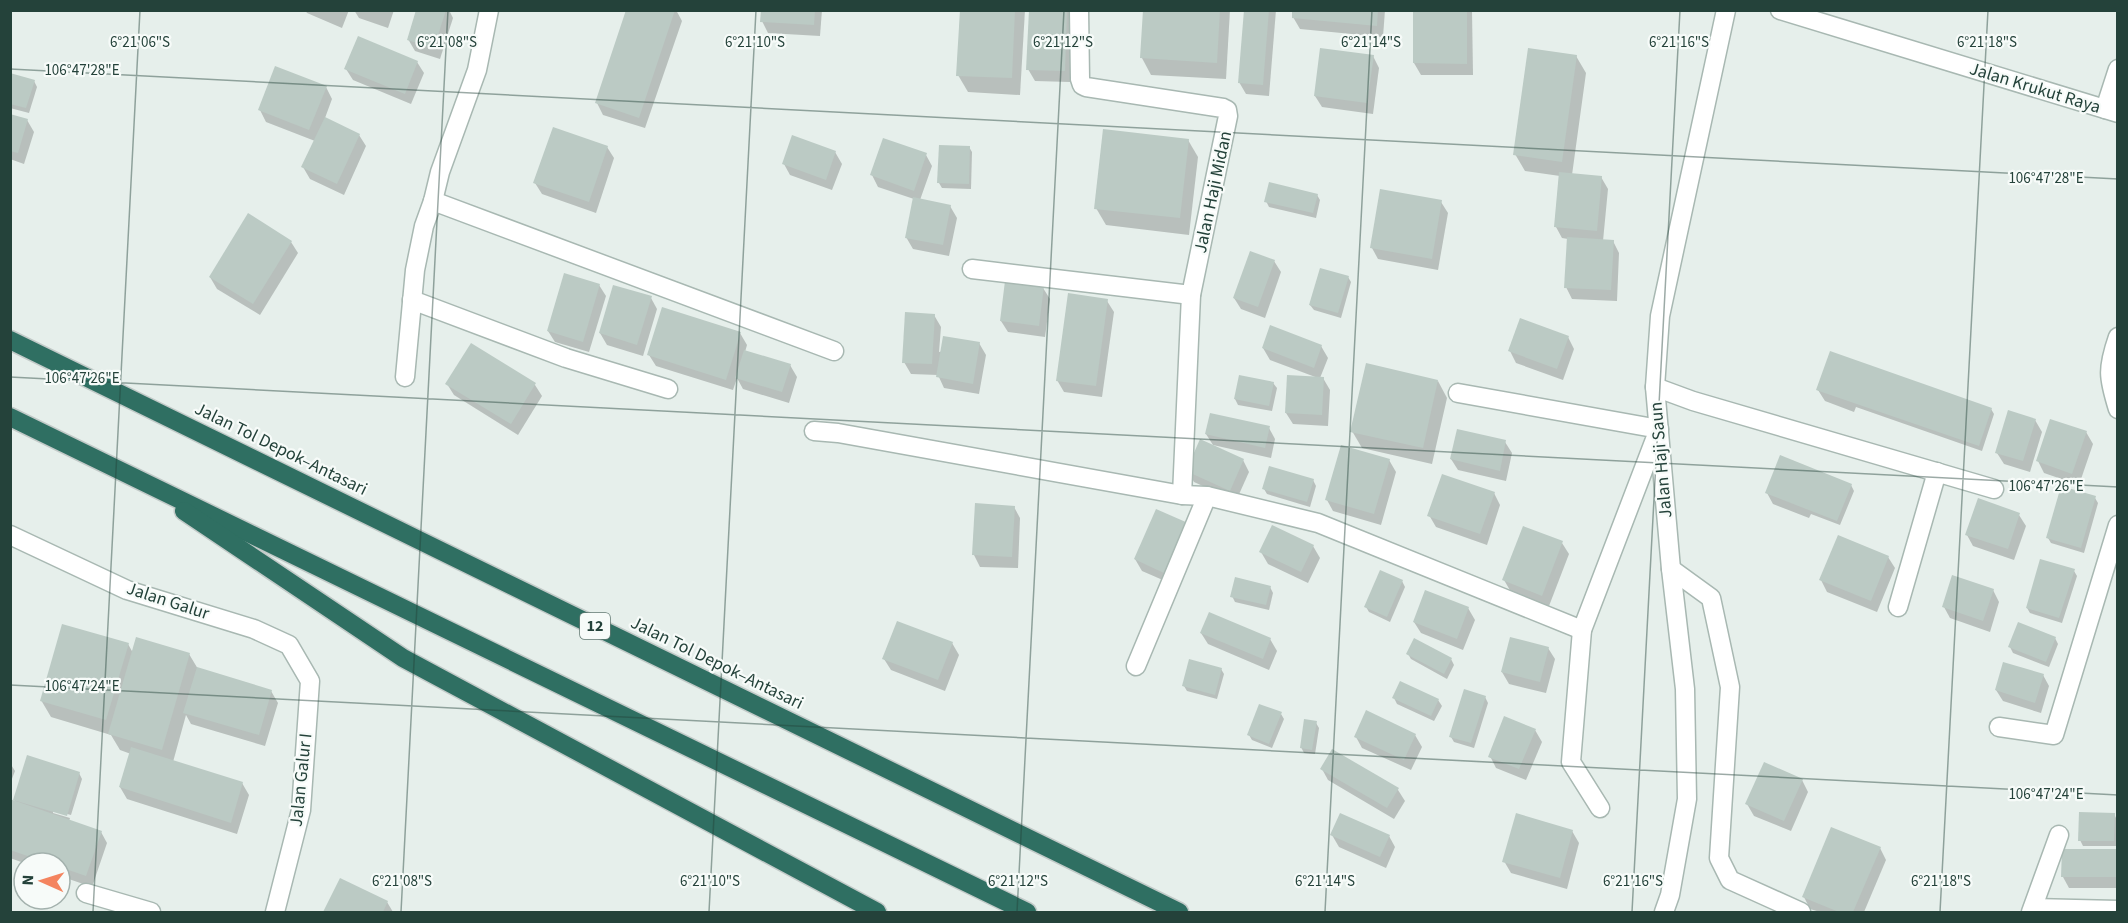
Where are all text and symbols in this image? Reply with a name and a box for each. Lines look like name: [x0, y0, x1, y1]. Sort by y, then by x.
text: 6°21'06"S: [110, 32, 170, 53]
text: 6°21'08"S: [417, 32, 477, 53]
text: 6°21'10"S: [725, 32, 785, 53]
text: 6°21'12"S: [1033, 32, 1093, 53]
text: 6°21'14"S: [1341, 32, 1401, 53]
text: 6°21'16"S: [1649, 32, 1709, 53]
text: 6°21'18"S: [1957, 32, 2017, 53]
street label: Jalan Krukut Raya: [1966, 56, 2104, 120]
text: 106°47'28"E: [44, 60, 120, 81]
street label: Jalan Haji Midan: [1188, 129, 1238, 255]
text: 106°47'28"E: [2008, 168, 2084, 189]
text: 106°47'26"E: [44, 368, 120, 389]
street label: Jalan Tol Depok–Antasari: [190, 396, 372, 502]
street label: Jalan Haji Saun: [1643, 401, 1679, 519]
text: 106°47'26"E: [2008, 476, 2084, 497]
street label: Jalan Galur: [123, 576, 213, 626]
street label: Jalan Tol Depok–Antasari: [626, 610, 808, 716]
road number: 12: [580, 613, 610, 639]
text: 106°47'24"E: [44, 676, 120, 697]
street label: Jalan Galur I: [284, 732, 318, 828]
text: 106°47'24"E: [2008, 784, 2084, 805]
north arrow: [12, 851, 72, 911]
text: 6°21'08"S: [372, 871, 432, 892]
text: 6°21'10"S: [680, 871, 740, 892]
text: 6°21'12"S: [988, 871, 1048, 892]
text: 6°21'14"S: [1295, 871, 1355, 892]
text: 6°21'16"S: [1603, 871, 1663, 892]
text: 6°21'18"S: [1911, 871, 1971, 892]
text: N: [17, 874, 39, 886]

